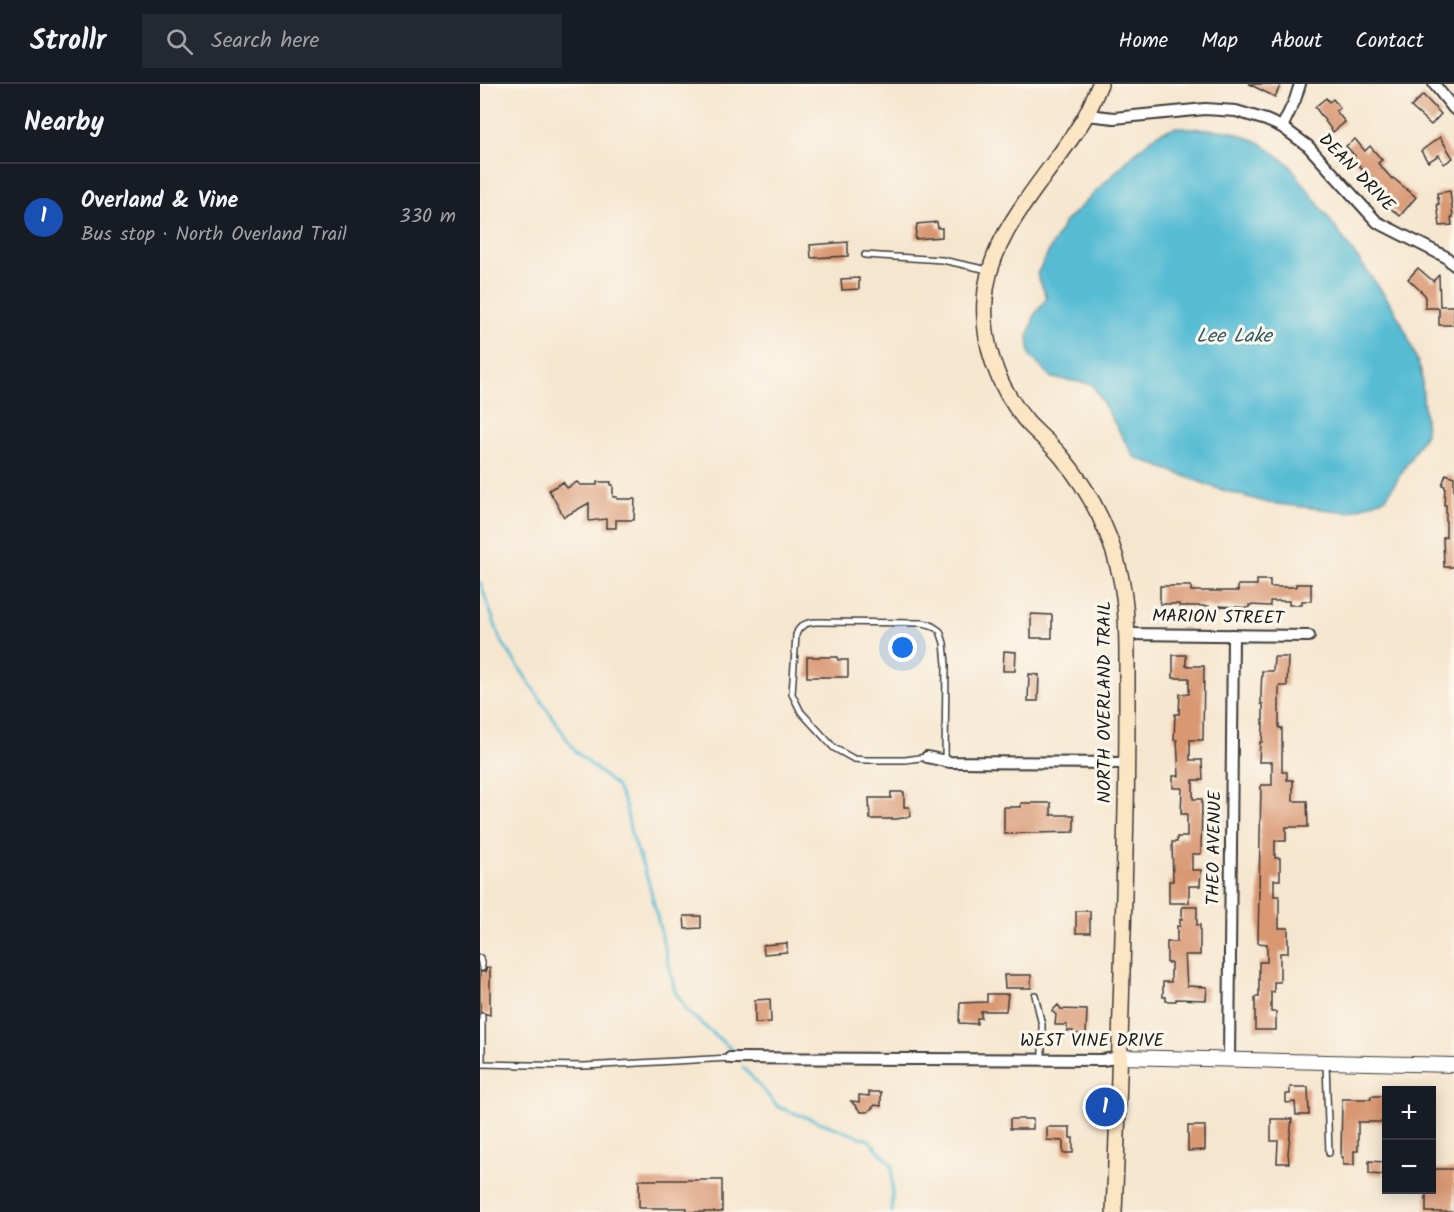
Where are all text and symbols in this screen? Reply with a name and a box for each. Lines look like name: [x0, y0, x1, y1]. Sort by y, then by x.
search box: [142, 14, 562, 68]
text: Strollr: [30, 19, 106, 64]
text: Search here: [211, 24, 320, 59]
icon: search: [163, 25, 196, 58]
text: Home: [1119, 25, 1168, 58]
text: Map: [1201, 25, 1238, 58]
text: About: [1271, 25, 1322, 58]
text: Contact: [1355, 25, 1424, 58]
text: Nearby: [24, 102, 104, 144]
street label: DEAN DRIVE: [1311, 127, 1402, 219]
text: Overland & Vine: [81, 184, 238, 219]
text: 1: [40, 201, 47, 233]
text: 330 m: [399, 201, 456, 233]
text: Bus stop · North Overland Trail: [81, 219, 347, 251]
water label: Lee Lake: [1196, 321, 1274, 353]
street label: NORTH OVERLAND TRAIL: [1091, 601, 1120, 803]
street label: MARION STREET: [1152, 602, 1286, 634]
your location: [888, 633, 917, 662]
street label: THEO AVENUE: [1199, 790, 1231, 906]
street label: WEST VINE DRIVE: [1020, 1027, 1164, 1056]
pin: 1: [1086, 1084, 1124, 1130]
map controls: [1382, 1086, 1436, 1194]
button: +: [1382, 1086, 1436, 1140]
button: −: [1382, 1140, 1436, 1194]

